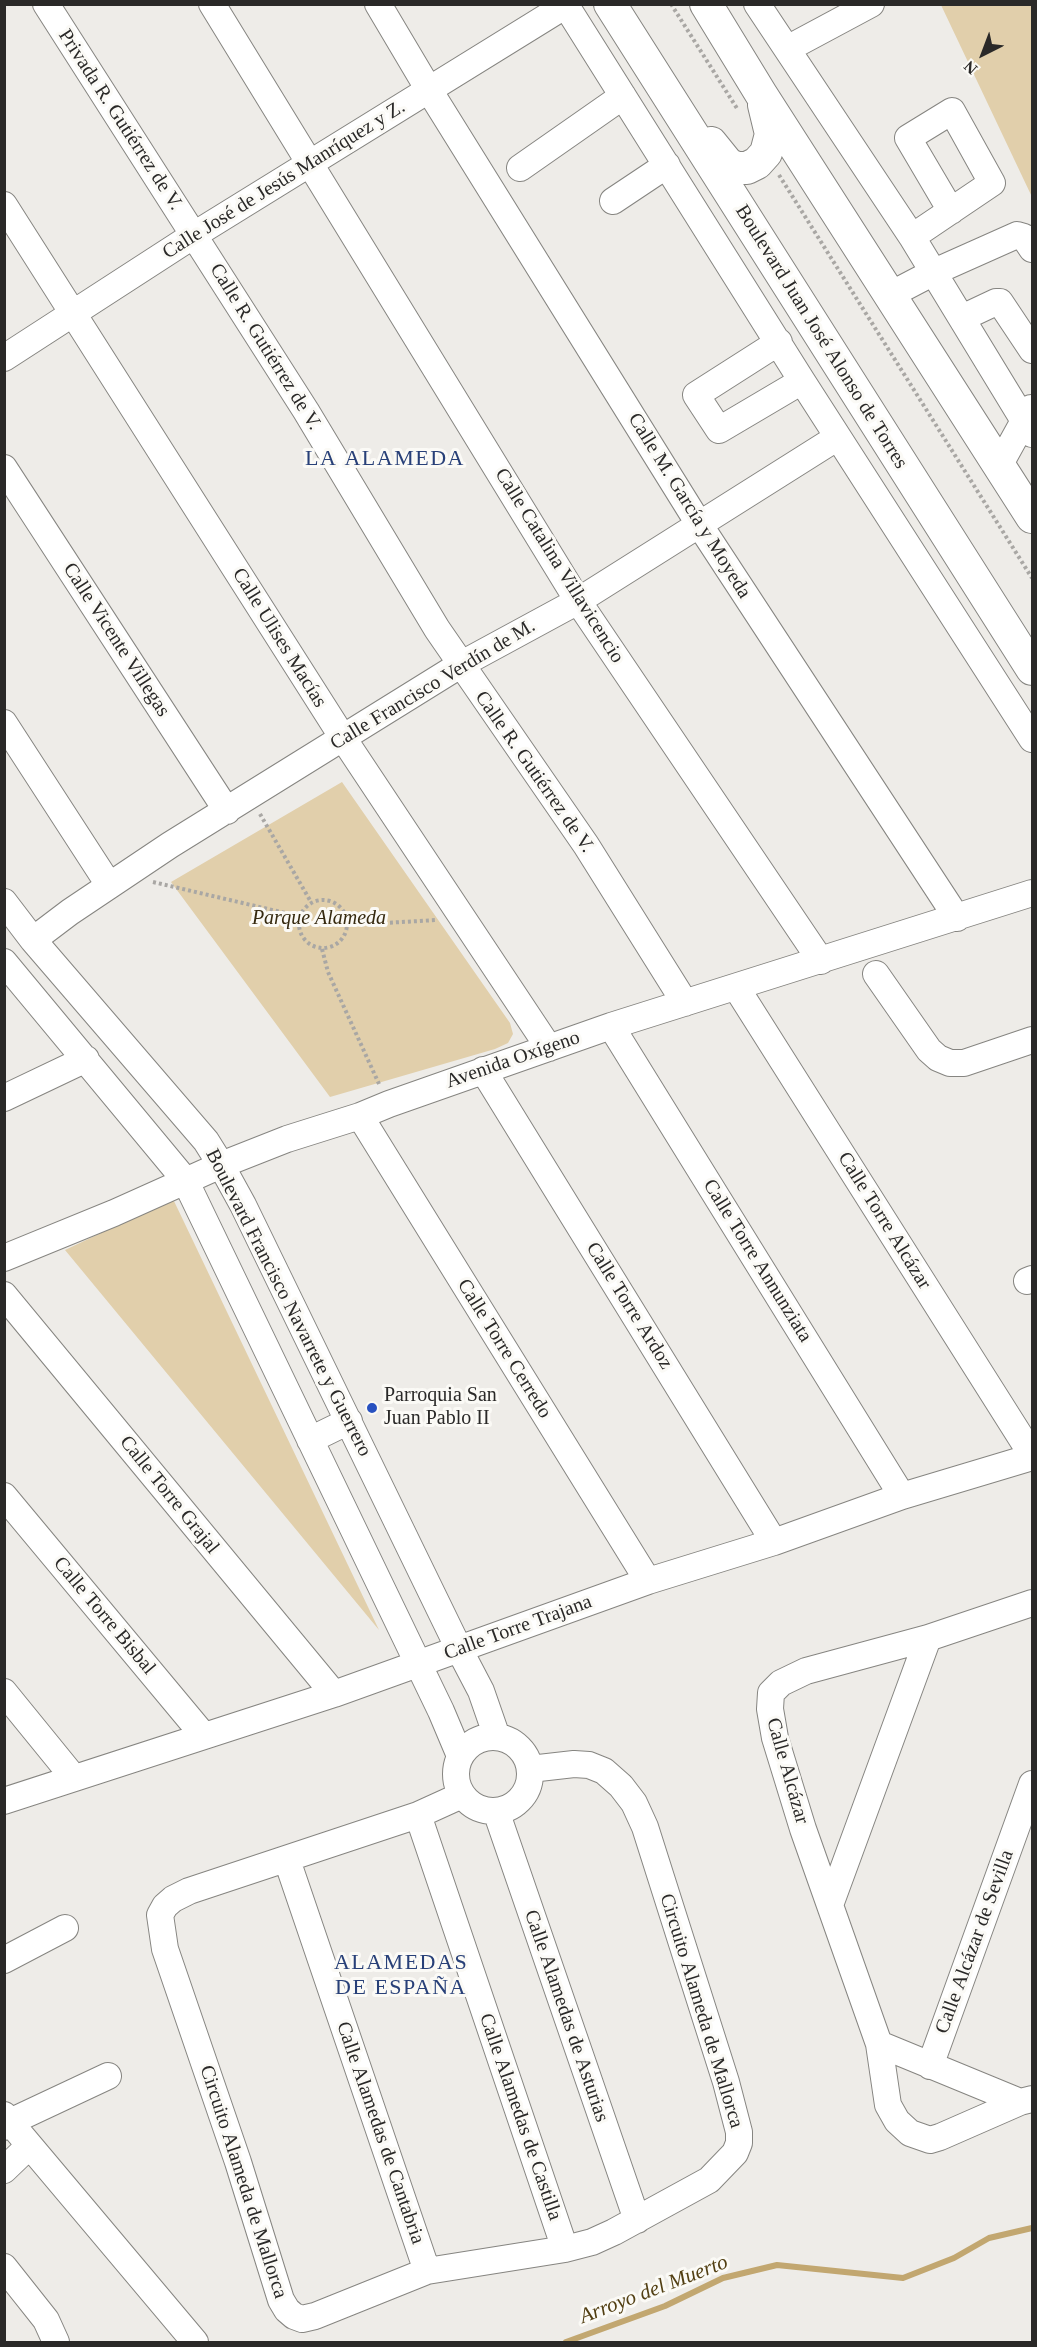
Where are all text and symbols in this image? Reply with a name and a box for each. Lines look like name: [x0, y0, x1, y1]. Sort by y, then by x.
north arrow: [953, 24, 1013, 84]
street label: Privada R. Gutiérrez de V.: [53, 25, 187, 215]
text: N: [961, 58, 981, 78]
street label: Calle José de Jesús Manríquez y Z.: [158, 95, 410, 265]
street label: Boulevard Juan José Alonso de Torres: [730, 201, 912, 473]
street label: Calle R. Gutiérrez de V.: [204, 259, 326, 435]
street label: Calle M. García y Moyeda: [622, 409, 756, 603]
district label: LA ALAMEDA: [305, 446, 465, 472]
street label: Calle Catalina Villavicencio: [489, 464, 629, 668]
street label: Calle Vicente Villegas: [57, 559, 175, 721]
street label: Calle Ulises Macías: [226, 564, 332, 712]
street label: Calle Francisco Verdín de M.: [326, 614, 540, 756]
street label: Calle R. Gutiérrez de V.: [469, 687, 599, 857]
park label: Parque Alameda: [252, 907, 386, 931]
street label: Avenida Oxígeno: [443, 1026, 583, 1094]
street label: Boulevard Francisco Navarrete y Guerrero: [200, 1145, 376, 1461]
street label: Calle Torre Alcázar: [832, 1148, 936, 1294]
street label: Calle Torre Annunziata: [697, 1175, 817, 1347]
street label: Calle Torre Ardoz: [580, 1238, 678, 1374]
street label: Calle Torre Cerredo: [452, 1275, 556, 1423]
place label: Parroquia San Juan Pablo II: [384, 1384, 497, 1431]
marker: Parroquia San Juan Pablo II: [365, 1401, 379, 1415]
street label: Calle Torre Grajal: [114, 1431, 224, 1559]
street label: Calle Torre Bisbal: [48, 1552, 160, 1680]
street label: Calle Torre Trajana: [441, 1590, 595, 1666]
street label: Calle Alcázar: [760, 1715, 814, 1827]
street label: Calle Alcázar de Sevilla: [931, 1847, 1019, 2037]
street label: Circuito Alameda de Mallorca: [654, 1891, 748, 2131]
street label: Calle Alamedas de Asturias: [518, 1907, 614, 2125]
district label: ALAMEDAS DE ESPAÑA: [334, 1950, 468, 2002]
street label: Calle Alamedas de Castilla: [473, 2010, 567, 2224]
street label: Calle Alamedas de Cantabria: [331, 2019, 429, 2247]
street label: Circuito Alameda de Mallorca: [194, 2062, 292, 2302]
water label: Arroyo del Muerto: [576, 2250, 732, 2330]

